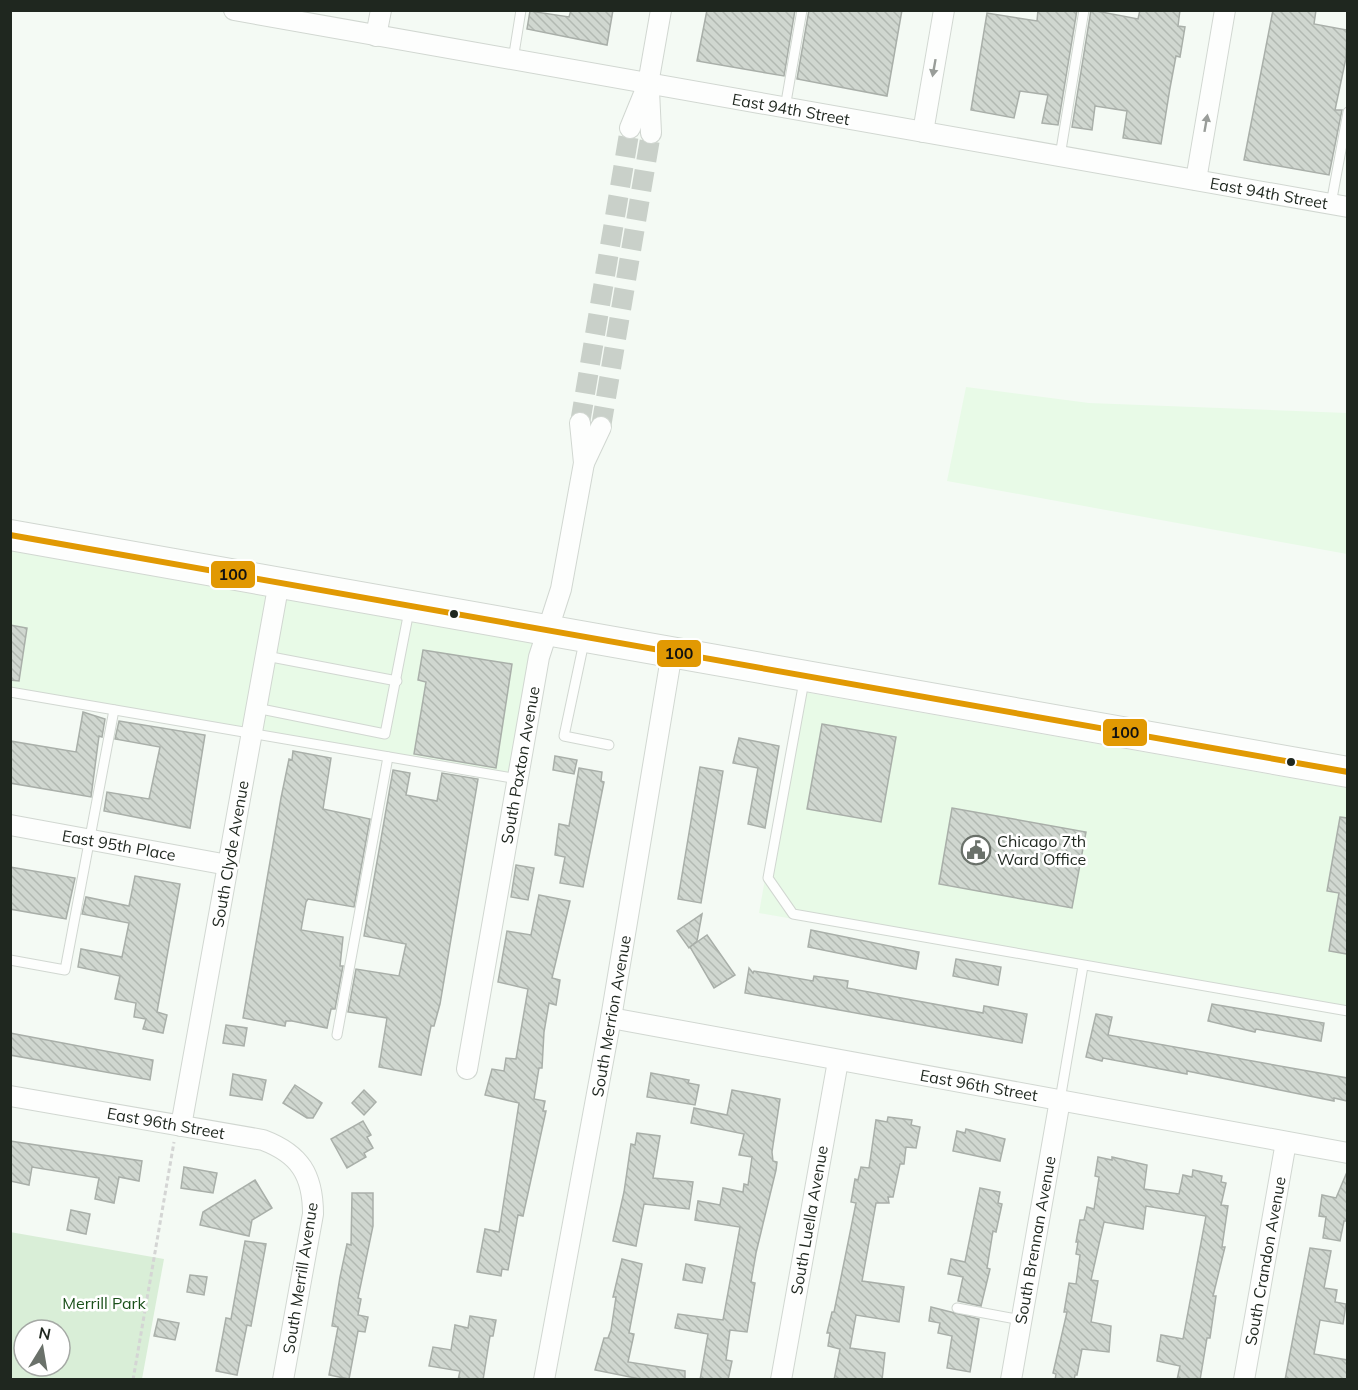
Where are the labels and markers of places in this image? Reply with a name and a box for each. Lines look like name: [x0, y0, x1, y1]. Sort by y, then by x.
unlabelled marker: [448, 608, 460, 620]
unlabelled marker: [1285, 756, 1297, 768]
place label: Chicago 7th Ward Office: [997, 831, 1086, 869]
public building icon: Chicago 7th Ward Office: [960, 834, 992, 866]

